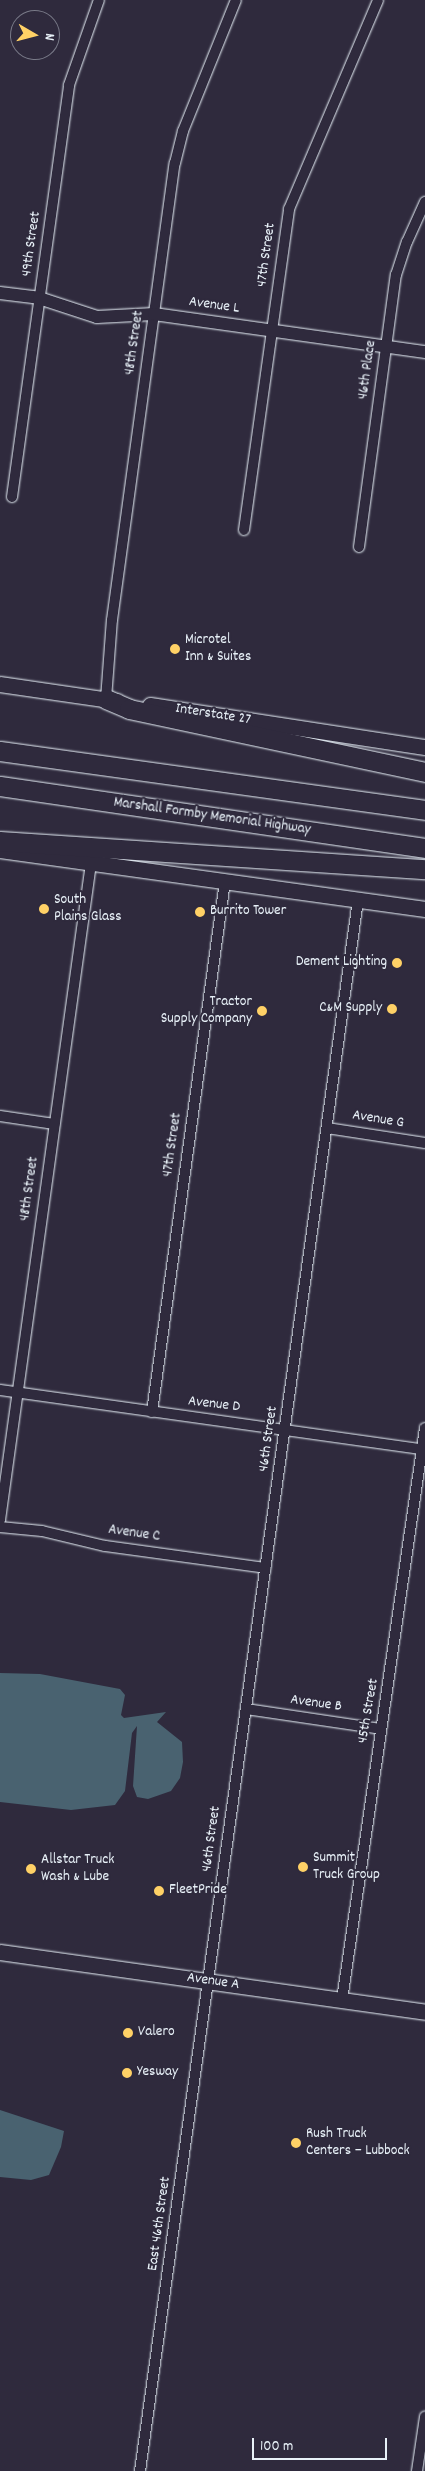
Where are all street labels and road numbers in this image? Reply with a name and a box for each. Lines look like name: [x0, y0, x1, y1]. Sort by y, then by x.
street label: 49th Street: [19, 210, 45, 278]
street label: 47th Street: [254, 222, 280, 288]
street label: Avenue L: [188, 294, 240, 318]
street label: 48th Street: [122, 310, 148, 376]
street label: 46th Place: [355, 339, 381, 401]
street label: Interstate 27: [174, 700, 252, 730]
street label: Marshall Formby Memorial Highway: [112, 794, 312, 840]
street label: Avenue G: [351, 1107, 405, 1133]
street label: 47th Street: [160, 1112, 186, 1178]
street label: 48th Street: [17, 1156, 43, 1222]
street label: Avenue D: [187, 1393, 241, 1417]
street label: 46th Street: [256, 1405, 282, 1473]
street label: Avenue C: [107, 1521, 161, 1547]
street label: 45th Street: [354, 1677, 384, 1745]
street label: Avenue B: [289, 1691, 343, 1717]
street label: 46th Street: [199, 1805, 225, 1873]
street label: Avenue A: [186, 1969, 240, 1995]
street label: East 46th Street: [144, 2176, 176, 2272]

